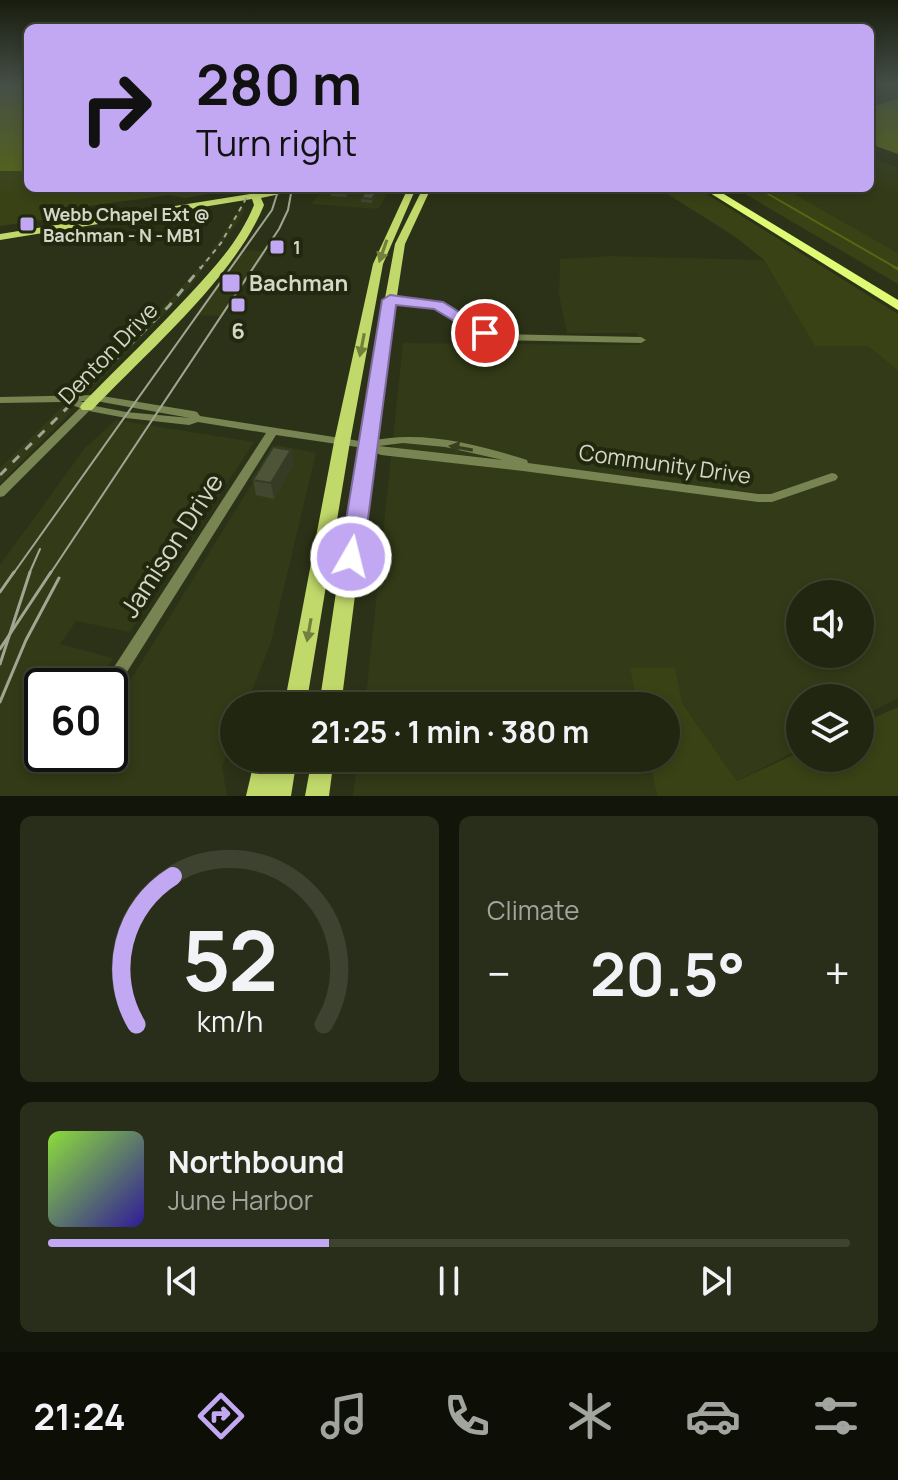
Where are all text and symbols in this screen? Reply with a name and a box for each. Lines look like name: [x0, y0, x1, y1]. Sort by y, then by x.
text: 280 m: [196, 45, 362, 122]
icon: right: [64, 56, 168, 160]
text: Turn right: [196, 118, 357, 167]
place label: Webb Chapel Ext @ Bachman - N - MB1: [43, 202, 210, 247]
marker: Webb Chapel Ext @ Bachman - N - MB1: [18, 215, 36, 233]
place label: 1: [293, 235, 301, 259]
marker: 1: [268, 238, 286, 256]
one-way arrow: [376, 239, 389, 263]
place label: Bachman: [249, 268, 348, 298]
marker: Bachman: [220, 272, 242, 294]
street label: Denton Drive: [52, 295, 164, 410]
marker: 6: [229, 296, 247, 314]
pin: [451, 299, 519, 367]
icon: arrive: [463, 311, 507, 355]
place label: 6: [231, 316, 245, 346]
one-way arrow: [355, 333, 367, 358]
street label: Community Drive: [577, 437, 753, 491]
one-way arrow: [448, 442, 473, 454]
street label: Jamison Drive: [111, 466, 231, 624]
position arrow: [309, 515, 393, 599]
map controls: [786, 580, 874, 772]
button: sound: [786, 580, 874, 668]
one-way arrow: [302, 617, 315, 642]
speed limit sign: 60: [24, 668, 128, 772]
button: layers: [786, 684, 874, 772]
text: 21:25 · 1 min · 380 m: [311, 711, 589, 752]
text: Climate: [487, 892, 579, 928]
text: 52: [181, 902, 278, 1016]
text: 20.5°: [590, 932, 745, 1014]
text: −: [487, 943, 511, 1003]
text: +: [825, 943, 850, 1003]
text: km/h: [196, 1002, 263, 1041]
text: Northbound: [168, 1141, 345, 1182]
text: June Harbor: [168, 1182, 313, 1218]
icon: previous: [160, 1259, 204, 1303]
icon: pause: [427, 1259, 471, 1303]
icon: next: [694, 1259, 738, 1303]
icon: directions: [193, 1388, 249, 1444]
icon: music: [316, 1388, 372, 1444]
icon: phone: [439, 1388, 495, 1444]
icon: climate: [562, 1388, 618, 1444]
icon: car: [685, 1388, 741, 1444]
icon: filters: [808, 1388, 864, 1444]
text: 21:24: [34, 1392, 126, 1441]

